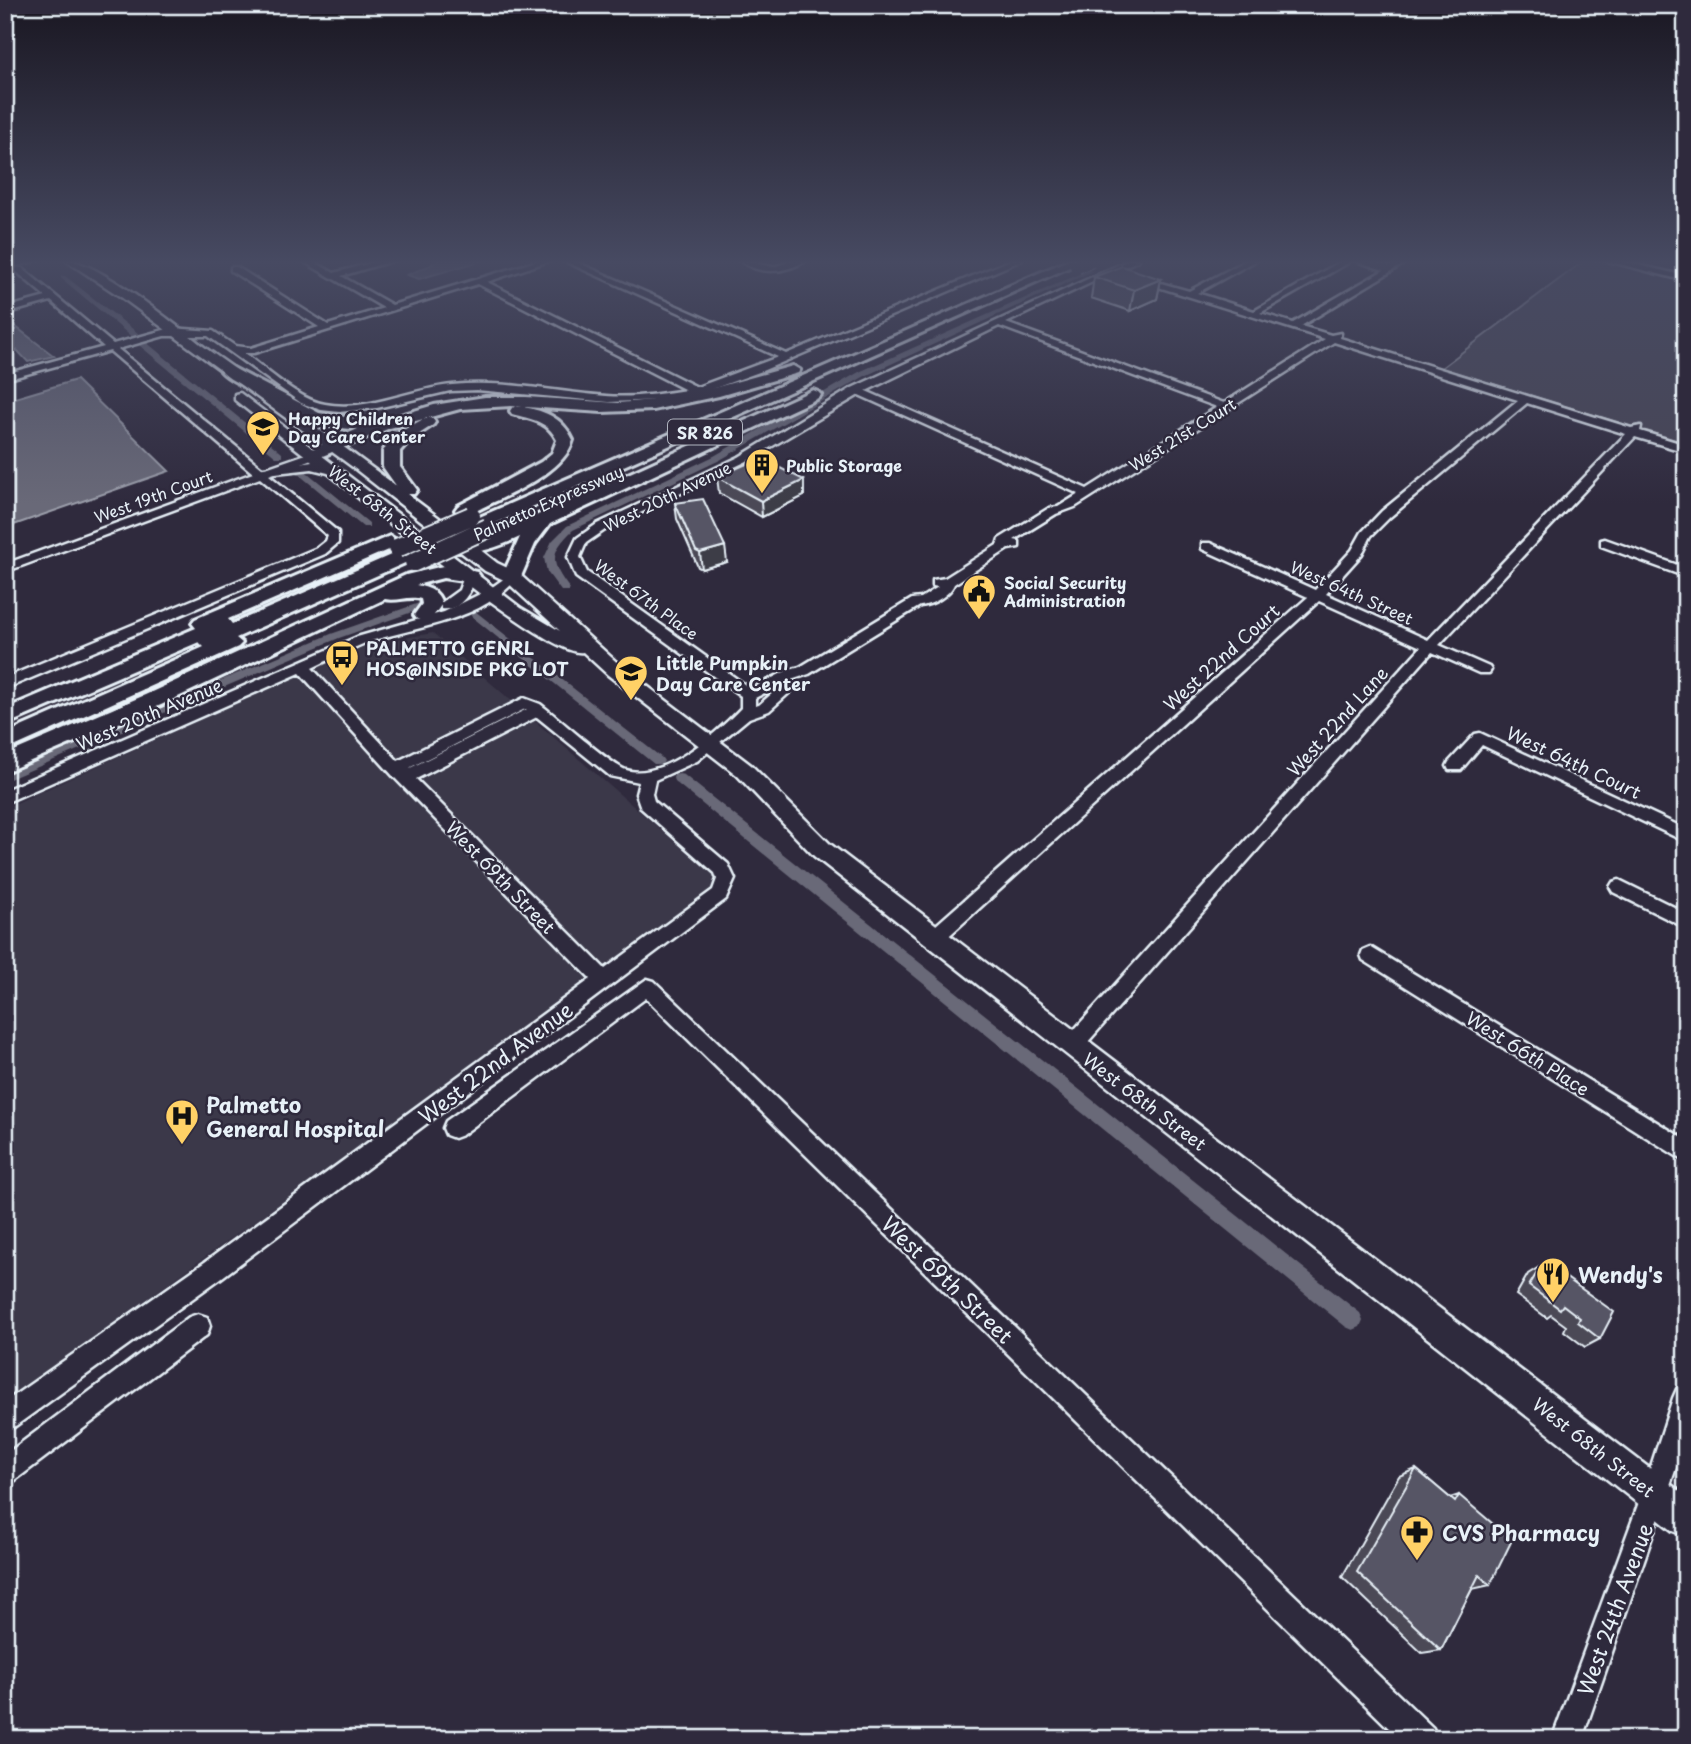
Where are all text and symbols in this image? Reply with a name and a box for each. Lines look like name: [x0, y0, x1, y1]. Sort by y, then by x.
street label: West 21st Court: [1124, 391, 1241, 477]
place label: Happy Children Day Care Center: [288, 406, 426, 448]
school or university icon: Happy Children Day Care Center: [244, 408, 282, 457]
road number: SR 826: [668, 420, 742, 444]
building icon: Public Storage: [743, 446, 781, 495]
place label: Public Storage: [786, 453, 902, 477]
street label: West 20th Avenue: [599, 455, 735, 537]
street label: Palmetto Expressway: [469, 458, 627, 546]
street label: West 68th Street: [323, 459, 443, 560]
street label: West 19th Court: [90, 463, 216, 529]
street label: West 67th Place: [590, 553, 704, 645]
street label: West 64th Street: [1287, 554, 1418, 630]
place label: Social Security Administration: [1003, 570, 1126, 612]
public building icon: Social Security Administration: [960, 572, 998, 621]
street label: West 22nd Court: [1157, 597, 1285, 717]
place label: PALMETTO GENRL HOS@INSIDE PKG LOT: [366, 634, 569, 682]
bus stop icon: PALMETTO GENRL HOS@INSIDE PKG LOT: [323, 638, 361, 687]
place label: Little Pumpkin Day Care Center: [656, 649, 811, 697]
school or university icon: Little Pumpkin Day Care Center: [612, 653, 650, 702]
street label: West 22nd Lane: [1280, 660, 1394, 782]
street label: West 20th Avenue: [72, 671, 227, 757]
street label: West 64th Court: [1502, 719, 1646, 805]
street label: West 69th Street: [440, 815, 562, 939]
street label: West 22nd Avenue: [411, 993, 579, 1131]
street label: West 66th Place: [1461, 1004, 1595, 1102]
street label: West 68th Street: [1077, 1045, 1213, 1157]
place label: Palmetto General Hospital: [206, 1088, 384, 1144]
hospital icon: Palmetto General Hospital: [163, 1097, 201, 1146]
street label: West 69th Street: [875, 1208, 1021, 1350]
restaurant icon: Wendy's: [1534, 1255, 1572, 1304]
place label: Wendy's: [1578, 1258, 1663, 1290]
street label: West 68th Street: [1527, 1391, 1661, 1503]
pharmacy icon: CVS Pharmacy: [1398, 1513, 1436, 1562]
place label: CVS Pharmacy: [1442, 1516, 1600, 1548]
street label: West 24th Avenue: [1568, 1518, 1660, 1700]

